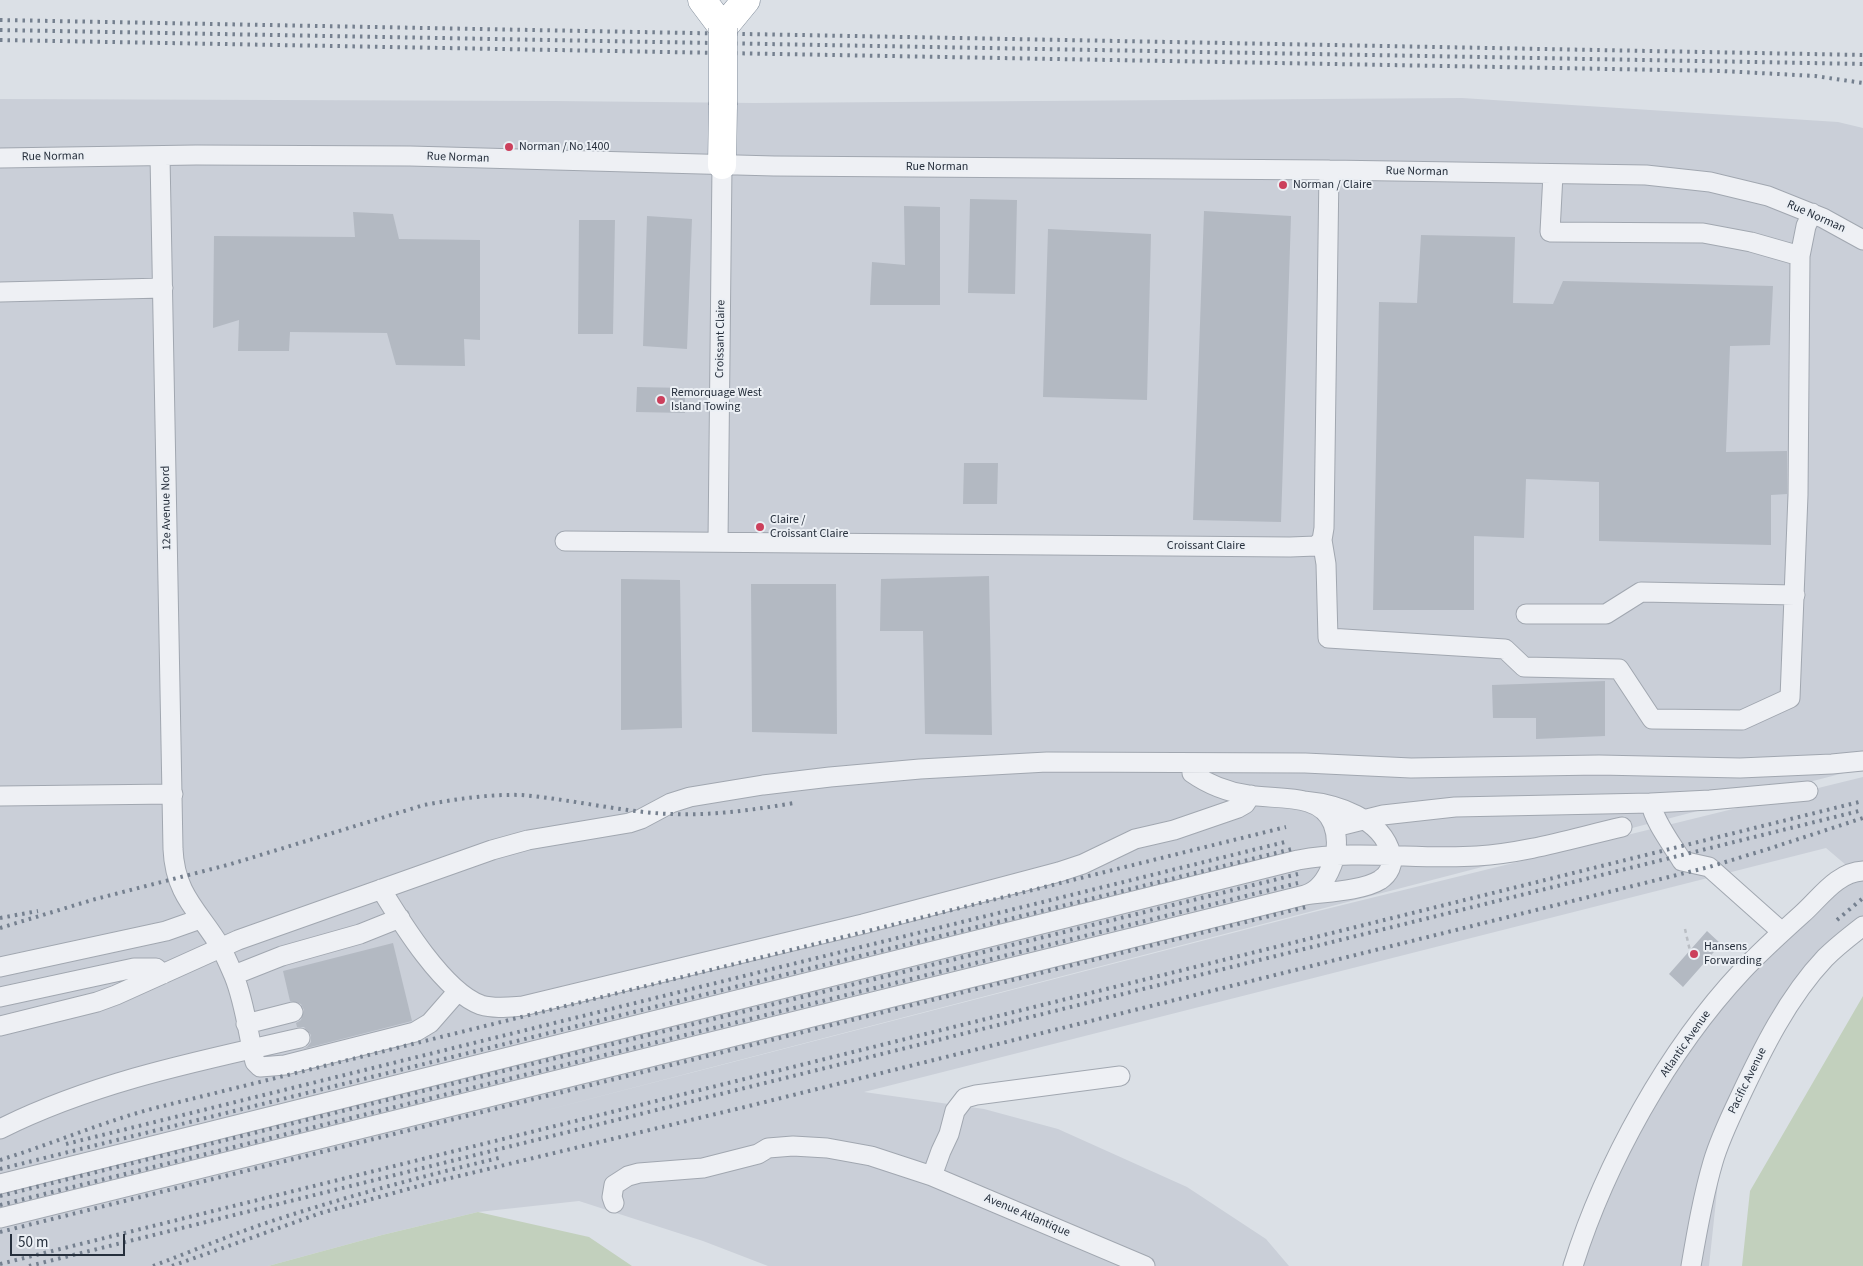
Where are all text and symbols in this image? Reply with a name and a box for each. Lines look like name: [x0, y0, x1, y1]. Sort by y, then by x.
place label: Norman / No 1400: [519, 140, 610, 154]
marker: Norman / No 1400: [503, 141, 515, 153]
street label: Rue Norman: [22, 149, 84, 165]
street label: Rue Norman: [426, 150, 490, 166]
street label: Rue Norman: [906, 160, 968, 174]
street label: Rue Norman: [1386, 164, 1448, 180]
place label: Norman / Claire: [1293, 178, 1372, 192]
marker: Norman / Claire: [1277, 179, 1289, 191]
street label: Rue Norman: [1784, 198, 1848, 236]
street label: Croissant Claire: [713, 300, 729, 378]
place label: Remorquage West Island Towing: [671, 386, 762, 414]
marker: Remorquage West Island Towing: [655, 394, 667, 406]
street label: 12e Avenue Nord: [159, 466, 175, 550]
place label: Claire / Croissant Claire: [770, 513, 848, 541]
marker: Claire / Croissant Claire: [754, 521, 766, 533]
street label: Croissant Claire: [1167, 539, 1245, 553]
place label: Hansens Forwarding: [1704, 940, 1761, 968]
marker: Hansens Forwarding: [1688, 948, 1700, 960]
street label: Atlantic Avenue: [1658, 1008, 1714, 1080]
street label: Pacific Avenue: [1726, 1045, 1770, 1117]
street label: Avenue Atlantique: [982, 1191, 1072, 1241]
scale bar: [12, 1224, 128, 1256]
text: 50 m: [18, 1232, 48, 1253]

